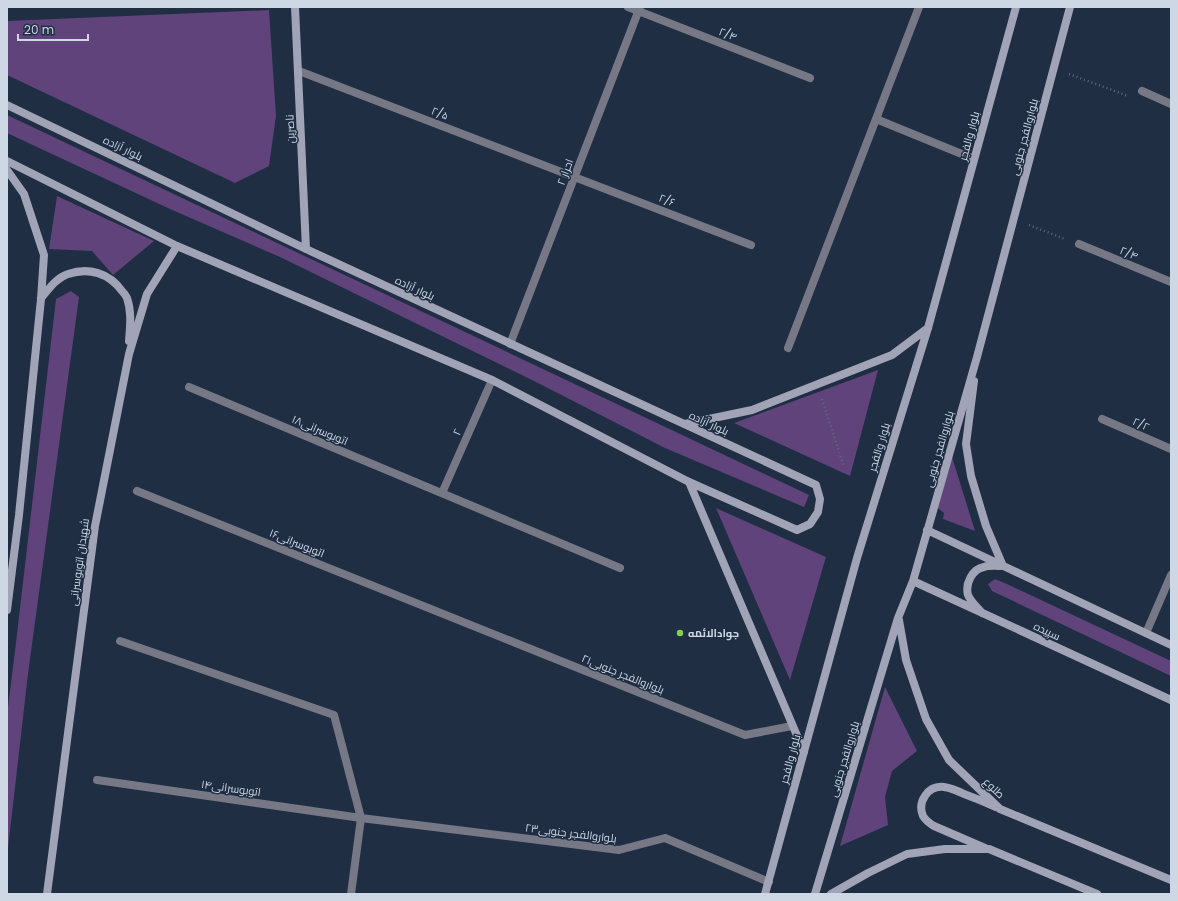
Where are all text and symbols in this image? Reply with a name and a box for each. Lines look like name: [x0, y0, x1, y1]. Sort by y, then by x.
scale bar: [18, 16, 88, 42]
text: 20 m: [24, 21, 54, 38]
street label: ۲/۴: [717, 23, 739, 45]
street label: بلواروالفجر جنوبی: [1006, 97, 1042, 177]
street label: ۲/۵: [429, 102, 451, 124]
street label: بلوار والفجر: [954, 110, 983, 163]
street label: ناصرین: [281, 114, 299, 144]
street label: بلوار آزاده: [101, 132, 145, 164]
street label: ۲ احرار: [553, 157, 577, 187]
street label: ۲/۶: [657, 190, 677, 210]
street label: ۲/۴: [1117, 242, 1141, 264]
street label: بلوار آزاده: [393, 272, 437, 304]
street label: بلوار آزاده: [687, 407, 731, 439]
street label: بلواروالفجر جنوبی: [920, 409, 958, 489]
street label: اتوبوسرانی۱۸: [289, 411, 351, 449]
street label: ۲/۲: [1130, 413, 1152, 435]
street label: بلوار والفجر: [864, 421, 894, 474]
street label: ۲: [449, 426, 466, 438]
street label: شهیدان اتوبوسرانی: [65, 517, 93, 607]
street label: اتوبوسرانی۱۶: [267, 525, 327, 561]
street label: سپیده: [1031, 618, 1063, 644]
place label: جوادالائمه: [688, 625, 739, 641]
marker: جوادالائمه: [675, 628, 685, 638]
street label: بلواروالفجر جنوبی۲۱: [579, 650, 667, 698]
street label: بلواروالفجر جنوبی: [825, 719, 863, 799]
street label: بلوار والفجر: [775, 733, 804, 786]
street label: طلوع: [980, 774, 1008, 802]
street label: اتوبوسرانی۱۴: [200, 776, 262, 800]
street label: بلواروالفجر جنوبی۲۳: [524, 819, 618, 847]

